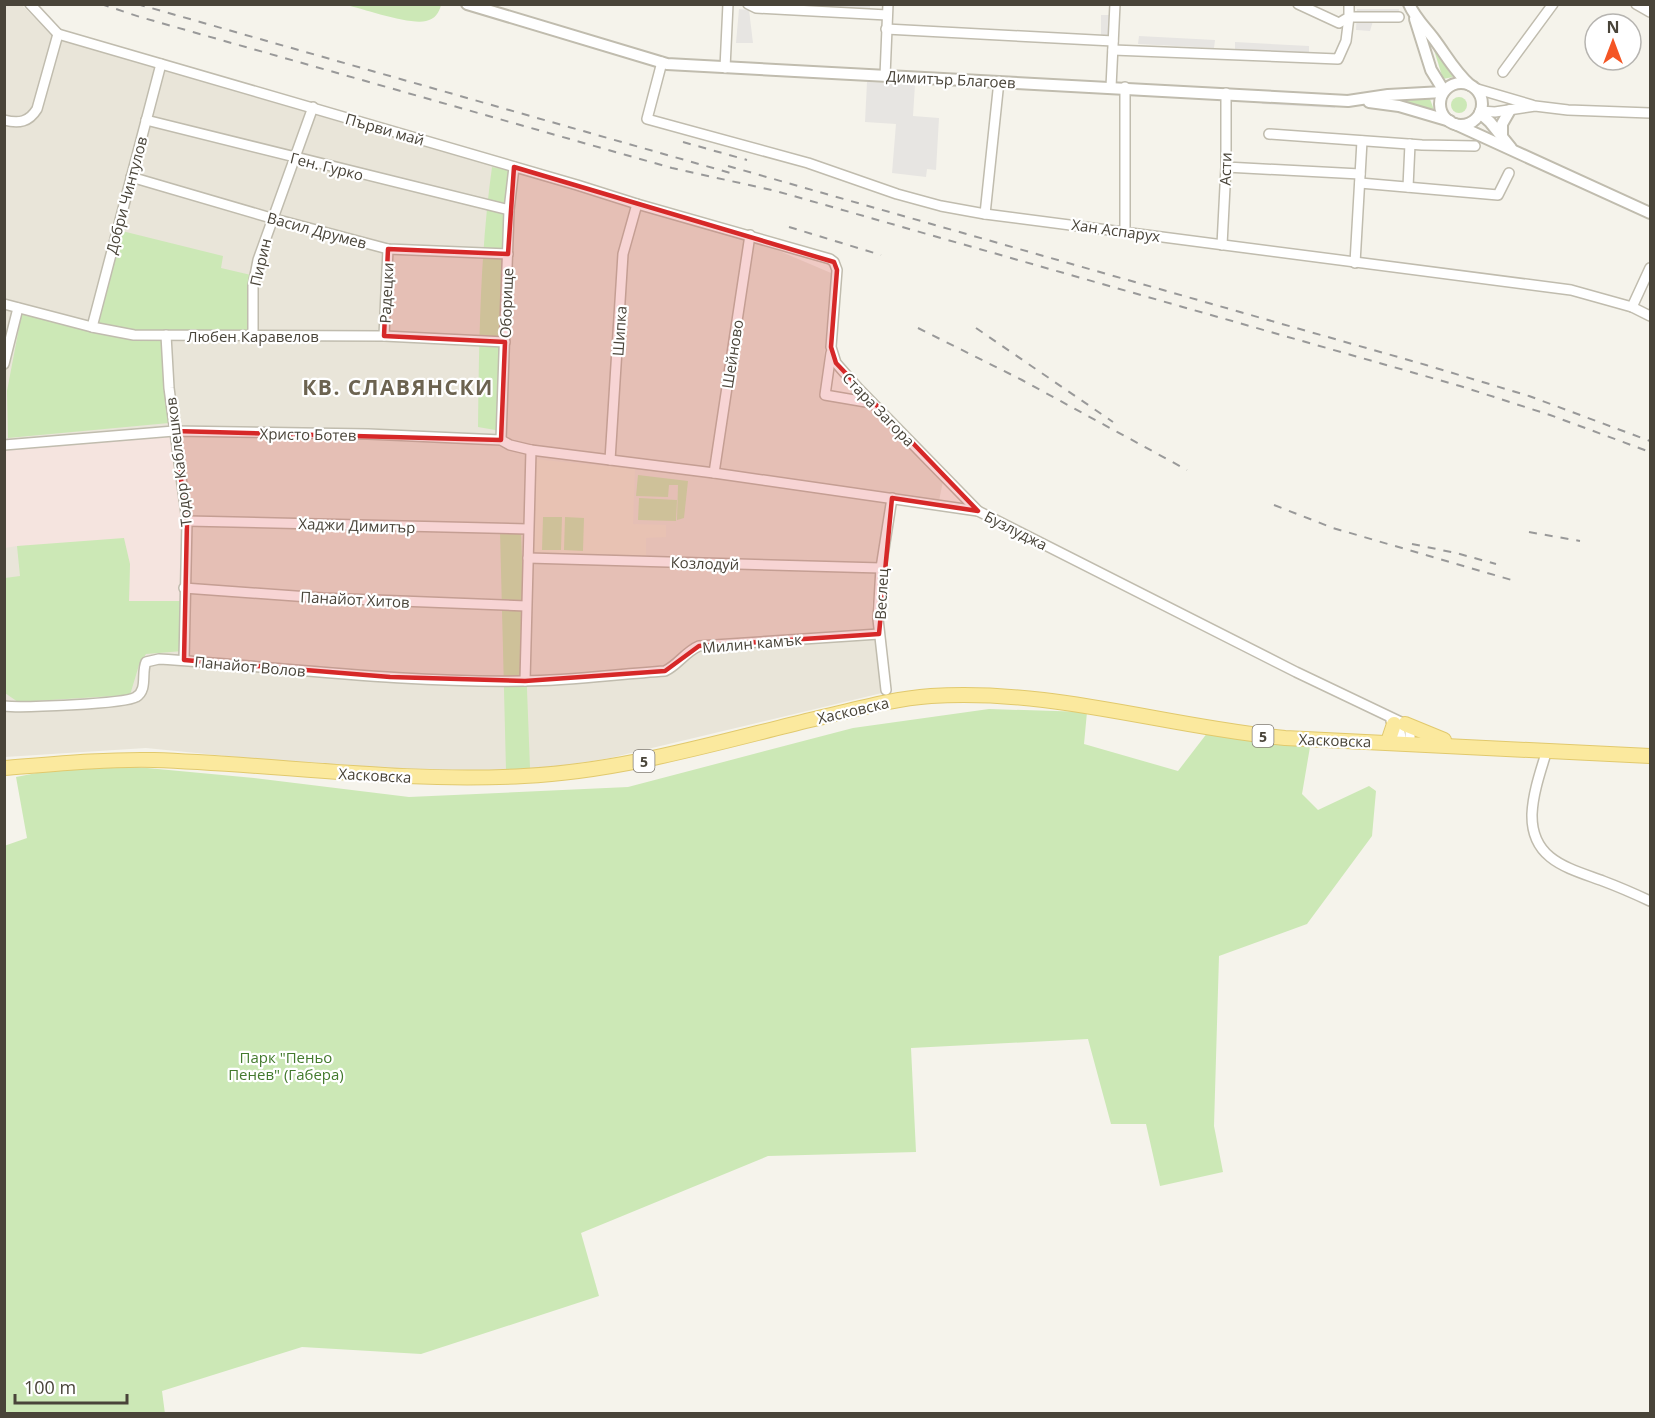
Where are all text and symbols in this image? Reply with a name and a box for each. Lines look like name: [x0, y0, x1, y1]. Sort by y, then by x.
north arrow: [1583, 12, 1643, 72]
text: N: [1606, 16, 1620, 38]
street label: Димитър Благоев: [886, 66, 1016, 92]
street label: Първи май: [343, 108, 427, 150]
street label: Добри Чинтулов: [101, 134, 151, 256]
street label: Ген. Гурко: [288, 147, 366, 185]
street label: Асти: [1214, 152, 1236, 186]
street label: Васил Друмев: [265, 207, 369, 253]
street label: Хан Аспарух: [1070, 214, 1162, 246]
street label: Пирин: [245, 236, 275, 288]
street label: Радецки: [374, 262, 398, 324]
street label: Оборище: [495, 268, 517, 338]
street label: Шипка: [607, 305, 631, 357]
street label: Шейново: [717, 318, 747, 390]
street label: Любен Каравелов: [187, 326, 319, 346]
street label: Стара Загора: [838, 367, 920, 451]
district label: КВ. СЛАВЯНСКИ: [302, 373, 494, 401]
street label: Тодор Каблешков: [160, 396, 196, 528]
street label: Христо Ботев: [259, 423, 357, 445]
street label: Бузлуджа: [981, 506, 1051, 554]
street label: Хаджи Димитър: [298, 513, 416, 537]
street label: Козлодуй: [670, 552, 740, 574]
street label: Веслец: [870, 567, 892, 620]
street label: Панайот Хитов: [300, 586, 410, 612]
street label: Милин камък: [701, 629, 803, 657]
street label: Панайот Волов: [194, 651, 306, 681]
street label: Хасковска: [815, 692, 891, 728]
road number: 5: [1252, 725, 1274, 747]
street label: Хасковска: [1298, 729, 1372, 751]
road number: 5: [634, 750, 654, 772]
street label: Хасковска: [338, 763, 412, 787]
park label: Парк "Пеньо Пенев" (Габера): [228, 1047, 344, 1084]
scale bar: [15, 1367, 128, 1405]
text: 100 m: [24, 1375, 76, 1399]

